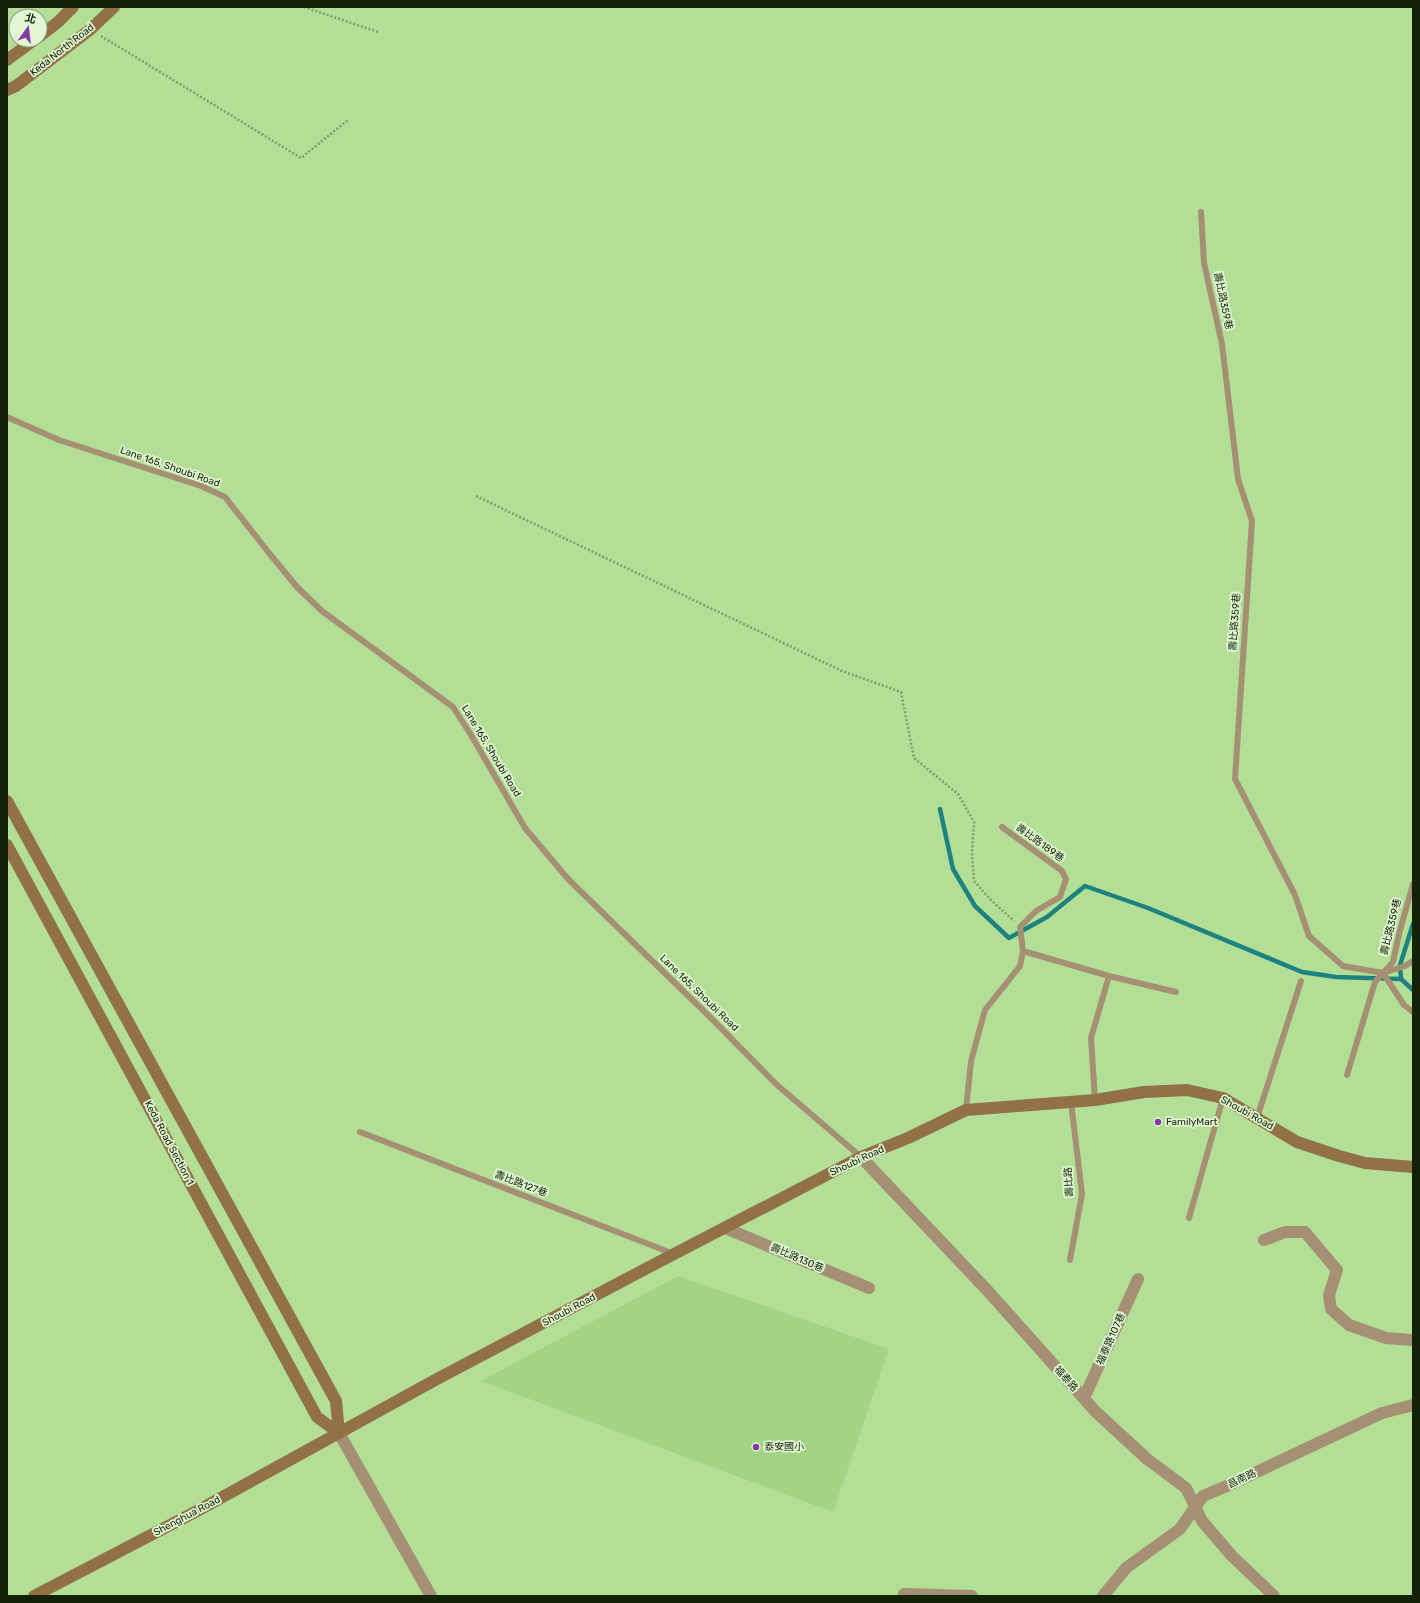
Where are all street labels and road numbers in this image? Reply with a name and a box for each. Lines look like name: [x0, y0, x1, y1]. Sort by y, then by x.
street label: Keda North Road: [28, 21, 96, 79]
street label: 壽比路359巷: [1211, 271, 1235, 331]
street label: Lane 165, Shoubi Road: [118, 444, 222, 490]
street label: 壽比路359巷: [1227, 593, 1243, 651]
street label: Lane 165, Shoubi Road: [459, 703, 523, 799]
street label: 壽比路189巷: [1014, 822, 1066, 864]
street label: 壽比路359巷: [1378, 897, 1404, 957]
street label: Lane 165, Shoubi Road: [657, 952, 741, 1034]
street label: Shoubi Road: [1218, 1094, 1276, 1132]
street label: Keda Road Section 1: [142, 1099, 196, 1187]
street label: Shoubi Road: [828, 1143, 886, 1179]
street label: 壽比路: [1062, 1167, 1076, 1197]
street label: 壽比路127巷: [493, 1168, 549, 1200]
street label: 壽比路130巷: [769, 1241, 825, 1275]
street label: Shoubi Road: [540, 1291, 598, 1329]
street label: 福泰路107巷: [1094, 1311, 1128, 1367]
street label: 福泰路: [1052, 1364, 1080, 1394]
street label: 昌南路: [1226, 1467, 1258, 1491]
street label: Shenghua Road: [152, 1493, 222, 1539]

